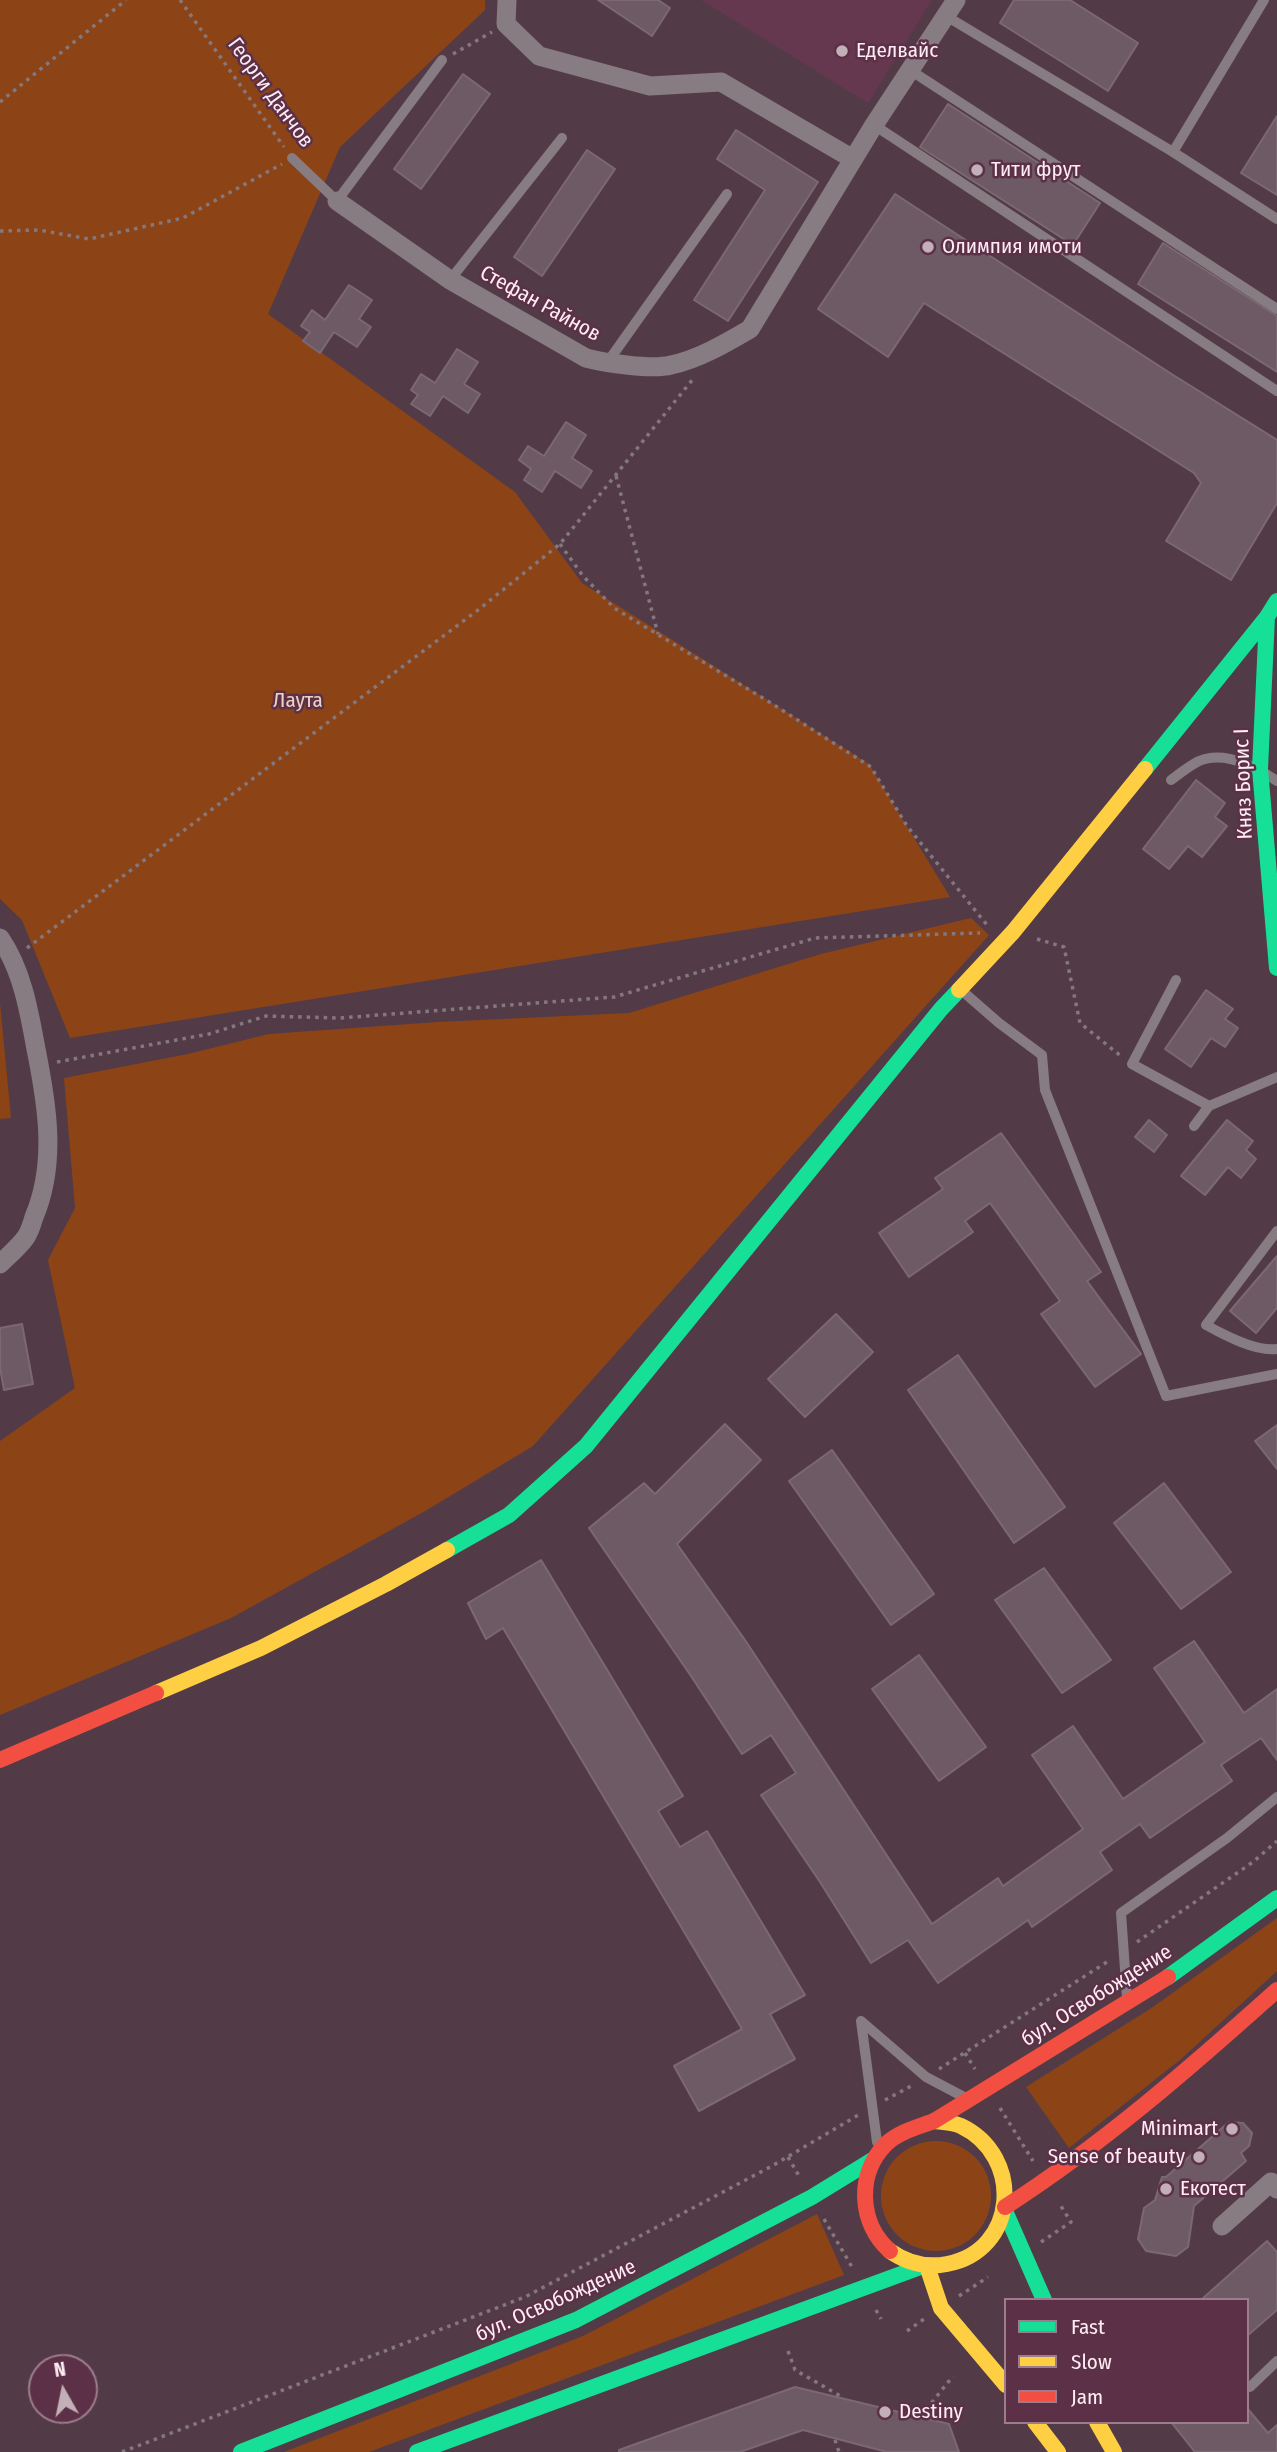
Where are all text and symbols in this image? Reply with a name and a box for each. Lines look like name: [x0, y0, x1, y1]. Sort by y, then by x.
street label: Георги Данчов: [222, 33, 318, 153]
place label: Еделвайс: [856, 38, 938, 64]
marker: Еделвайс: [834, 43, 850, 59]
place label: Тити фрут: [991, 157, 1081, 183]
marker: Тити фрут: [969, 162, 985, 178]
place label: Олимпия имоти: [942, 234, 1082, 260]
marker: Олимпия имоти: [920, 239, 936, 255]
street label: Стефан Райнов: [475, 261, 605, 347]
park label: Лаута: [273, 688, 323, 714]
street label: Княз Борис I: [1229, 728, 1259, 840]
street label: бул. Освобождение: [1017, 1940, 1177, 2052]
place label: Minimart: [1141, 2116, 1218, 2142]
marker: Minimart: [1224, 2121, 1240, 2137]
place label: Sense of beauty: [1048, 2144, 1185, 2170]
marker: Sense of beauty: [1191, 2149, 1207, 2165]
place label: Екотест: [1180, 2176, 1246, 2202]
marker: Екотест: [1158, 2181, 1174, 2197]
street label: бул. Освобождение: [472, 2254, 640, 2348]
legend: [1004, 2298, 1249, 2424]
text: Fast: [1071, 2314, 1105, 2340]
text: Slow: [1071, 2349, 1112, 2375]
north arrow: [28, 2354, 98, 2424]
text: N: [53, 2357, 67, 2382]
text: Jam: [1071, 2384, 1103, 2410]
place label: Destiny: [899, 2399, 963, 2425]
marker: Destiny: [877, 2404, 893, 2420]

